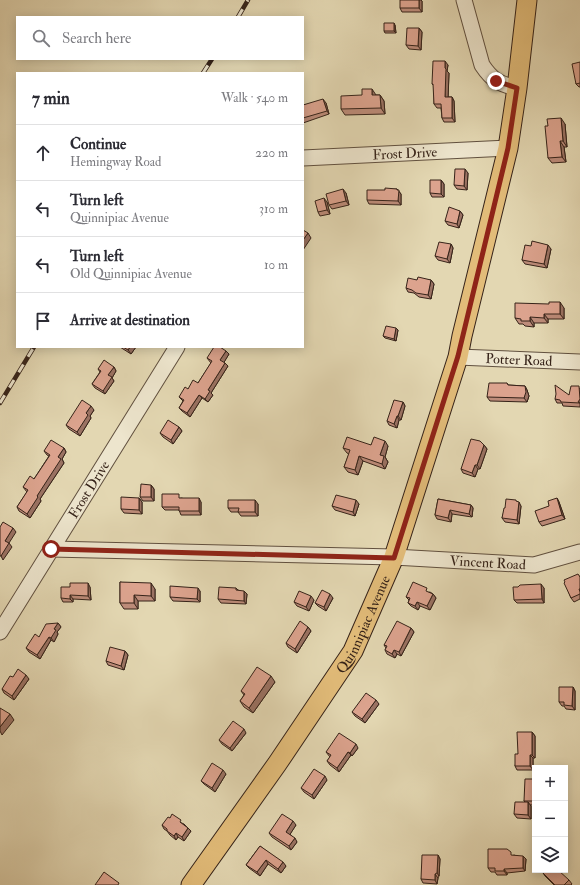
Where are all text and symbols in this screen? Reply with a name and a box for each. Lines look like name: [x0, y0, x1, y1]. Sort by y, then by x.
search box: [16, 16, 304, 60]
icon: search: [30, 27, 52, 49]
text: Search here: [62, 29, 131, 48]
route end: [487, 72, 505, 90]
text: 7 min: [32, 88, 70, 109]
text: Walk · 540 m: [221, 90, 288, 106]
text: Continue: [70, 135, 126, 154]
icon: ahead: [32, 142, 54, 164]
street label: Frost Drive: [372, 143, 438, 163]
text: 220 m: [255, 145, 288, 161]
text: Hemingway Road: [70, 154, 161, 170]
text: Turn left: [70, 191, 124, 210]
icon: left: [32, 198, 54, 220]
text: 310 m: [259, 201, 288, 217]
text: Quinnipiac Avenue: [70, 210, 169, 226]
text: Turn left: [70, 247, 124, 266]
icon: left: [32, 254, 54, 276]
text: 10 m: [264, 257, 288, 273]
text: Old Quinnipiac Avenue: [70, 266, 192, 282]
icon: arrive: [32, 310, 54, 332]
text: Arrive at destination: [70, 311, 190, 330]
street label: Potter Road: [485, 350, 553, 369]
street label: Frost Drive: [64, 457, 113, 521]
route start: [42, 540, 60, 558]
street label: Vincent Road: [449, 552, 526, 573]
street label: Quinnipiac Avenue: [332, 573, 394, 676]
map controls: [532, 765, 568, 873]
button: +: [532, 765, 568, 801]
button: −: [532, 801, 568, 837]
button: layers: [532, 837, 568, 873]

